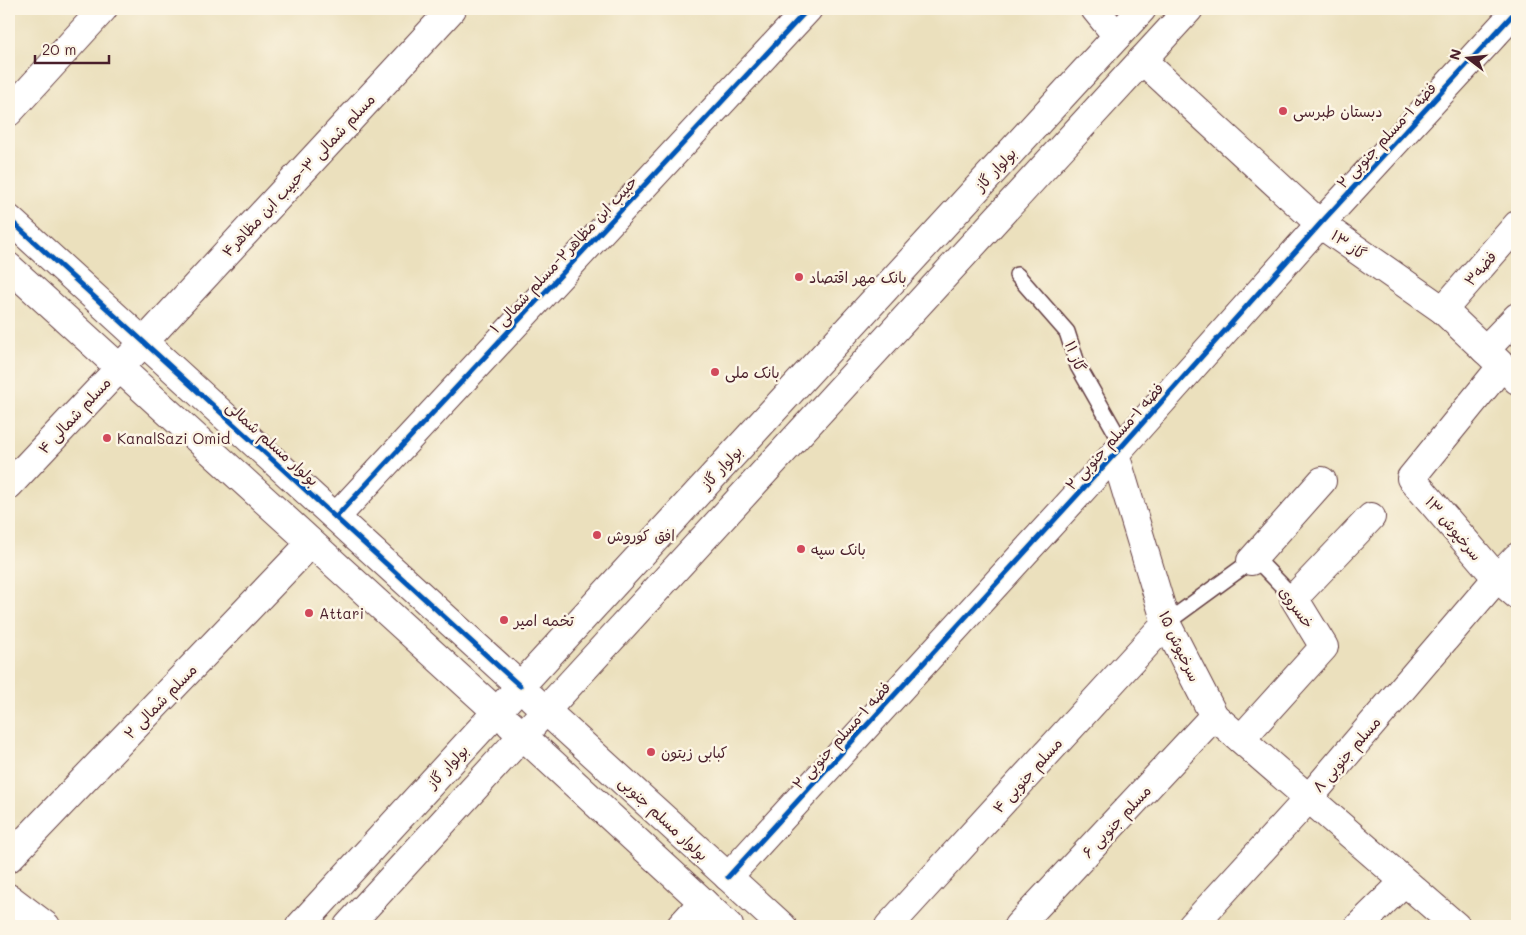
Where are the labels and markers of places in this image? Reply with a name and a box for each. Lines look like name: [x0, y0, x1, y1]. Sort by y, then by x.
place label: دبستان طبرسی: [1293, 101, 1383, 122]
marker: دبستان طبرسی: [1277, 105, 1289, 117]
place label: بانک مهر اقتصاد: [809, 267, 907, 287]
marker: بانک مهر اقتصاد: [793, 271, 805, 283]
place label: بانک ملی: [725, 362, 780, 383]
marker: بانک ملی: [709, 366, 721, 378]
place label: KanalSazi Omid: [117, 428, 230, 448]
marker: KanalSazi Omid: [101, 432, 113, 444]
place label: افق کوروش: [607, 525, 675, 545]
marker: افق کوروش: [591, 529, 603, 541]
place label: بانک سپه: [811, 539, 866, 560]
marker: بانک سپه: [795, 543, 807, 555]
place label: Attari: [319, 603, 364, 623]
marker: Attari: [303, 607, 315, 619]
place label: تخمه امیر: [512, 610, 574, 630]
marker: تخمه امیر: [498, 614, 510, 626]
place label: کبابی زیتون: [661, 742, 728, 763]
marker: کبابی زیتون: [645, 746, 657, 758]

